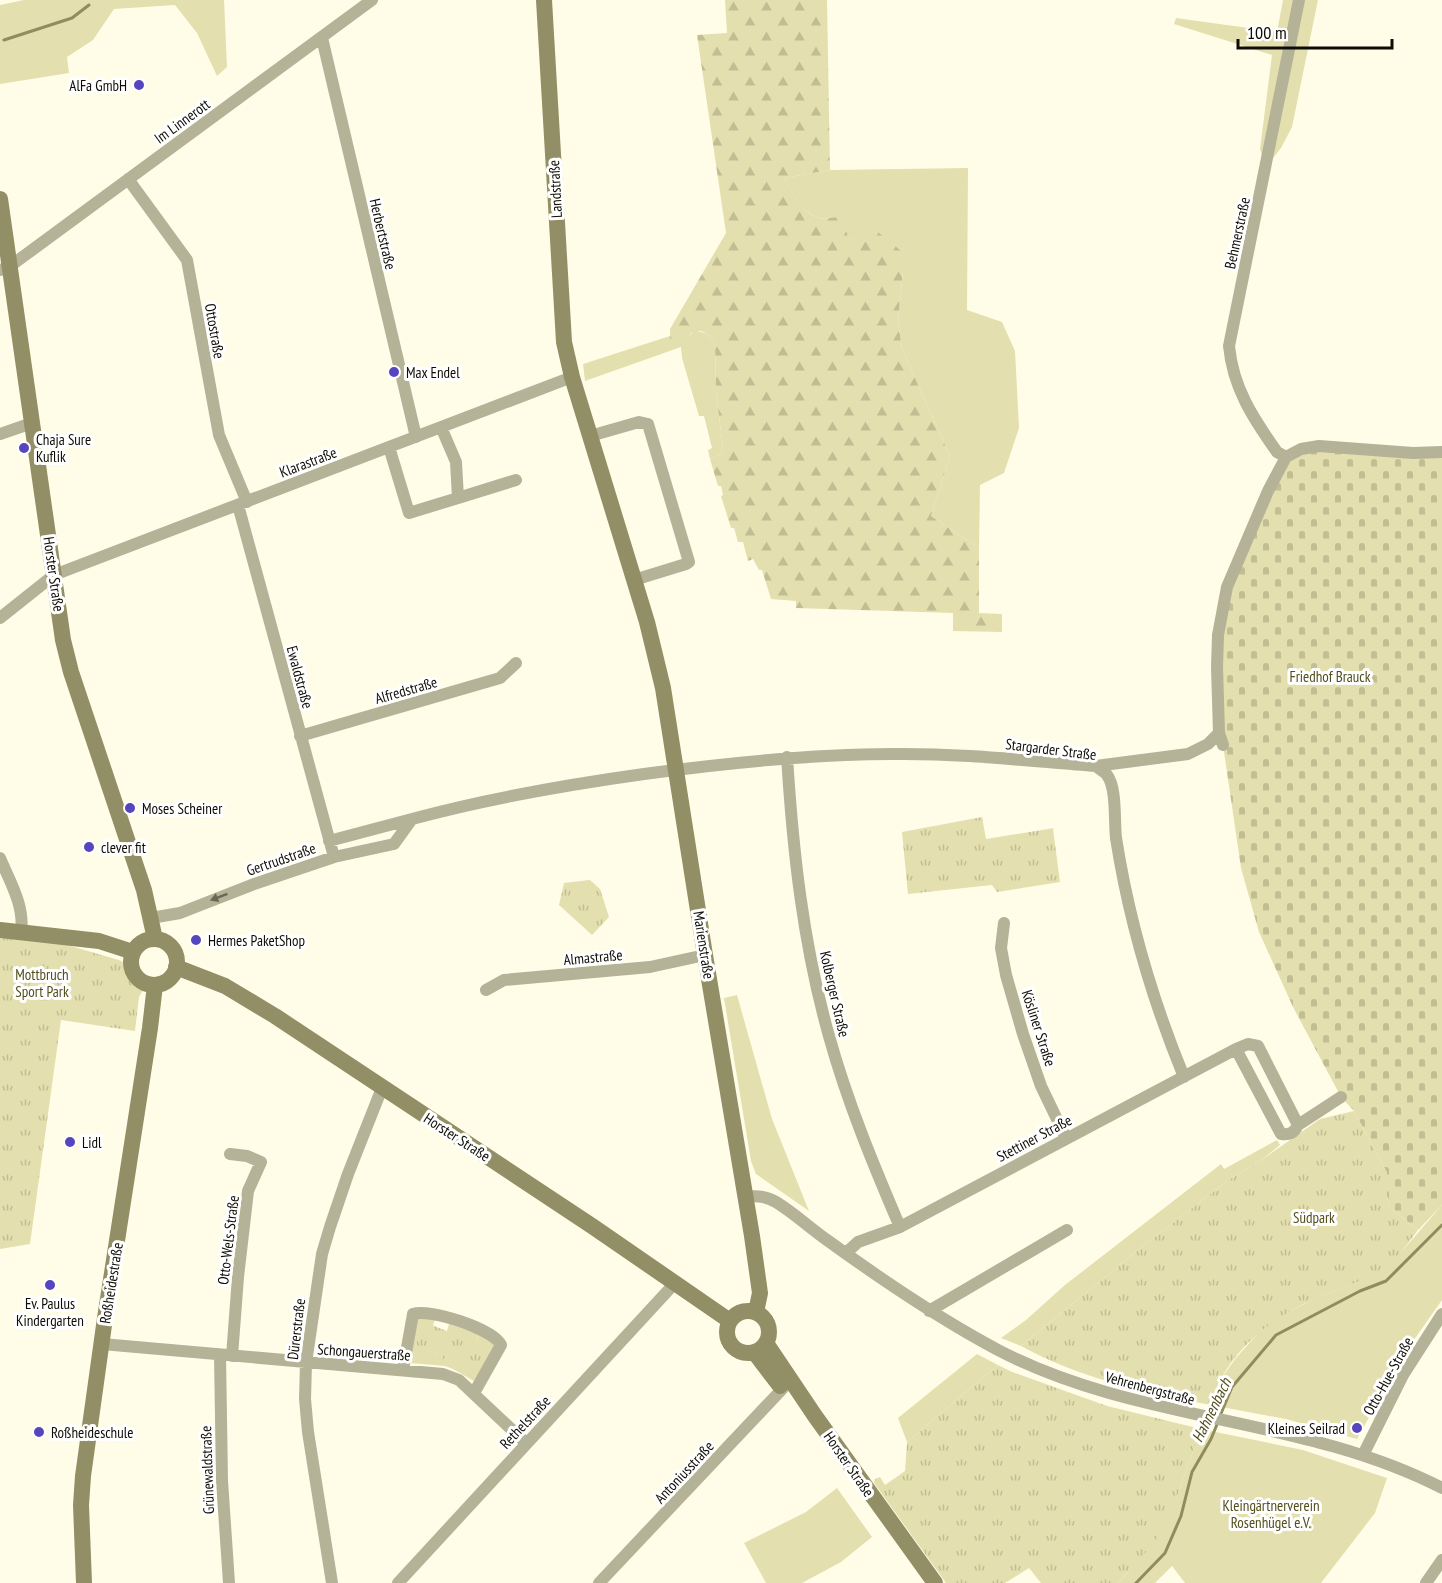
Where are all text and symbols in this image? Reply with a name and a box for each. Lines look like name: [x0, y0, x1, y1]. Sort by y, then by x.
scale bar: [1238, 12, 1392, 50]
text: 100 m: [1247, 21, 1287, 44]
place label: AlFa GmbH: [69, 76, 127, 95]
marker: AlFa GmbH: [132, 78, 146, 92]
street label: Im Linnerott: [150, 94, 214, 148]
street label: Landstraße: [544, 160, 566, 218]
street label: Behmerstraße: [1220, 195, 1254, 271]
street label: Herbertstraße: [366, 197, 400, 271]
street label: Ottostraße: [201, 302, 229, 360]
place label: Max Endel: [406, 363, 460, 382]
marker: Max Endel: [387, 365, 401, 379]
place label: Chaja Sure Kuflik: [36, 430, 91, 466]
marker: Chaja Sure Kuflik: [17, 441, 31, 455]
street label: Klarastraße: [277, 442, 339, 482]
street label: Horster Straße: [39, 535, 69, 613]
street label: Ewaldstraße: [283, 644, 317, 710]
park label: Friedhof Brauck: [1289, 667, 1371, 686]
street label: Alfredstraße: [373, 672, 439, 708]
street label: Stargarder Straße: [1004, 734, 1098, 764]
place label: Moses Scheiner: [142, 799, 223, 818]
marker: Moses Scheiner: [123, 801, 137, 815]
place label: clever fit: [101, 838, 146, 857]
street label: Gertrudstraße: [244, 838, 318, 880]
marker: clever fit: [82, 840, 96, 854]
one-way arrow: [210, 893, 228, 903]
street label: Marienstraße: [689, 910, 719, 980]
place label: Hermes PaketShop: [208, 931, 305, 950]
marker: Hermes PaketShop: [189, 933, 203, 947]
street label: Almastraße: [563, 945, 623, 969]
street label: Kolberger Straße: [816, 949, 854, 1039]
park label: Mottbruch Sport Park: [15, 965, 69, 1001]
street label: Kösliner Straße: [1018, 987, 1060, 1069]
street label: Horster Straße: [420, 1109, 494, 1165]
street label: Stettiner Straße: [993, 1110, 1075, 1166]
place label: Lidl: [82, 1133, 102, 1152]
marker: Lidl: [63, 1135, 77, 1149]
street label: Otto-Wels-Straße: [213, 1194, 243, 1286]
park label: Südpark: [1293, 1208, 1335, 1227]
street label: Roßheidestraße: [95, 1241, 127, 1325]
marker: Ev. Paulus Kindergarten: [43, 1278, 57, 1292]
place label: Ev. Paulus Kindergarten: [16, 1294, 84, 1330]
street label: Dürerstraße: [283, 1297, 309, 1361]
street label: Otto-Hue-Straße: [1359, 1334, 1417, 1418]
street label: Schongauerstraße: [317, 1339, 411, 1365]
street label: Vehrenbergstraße: [1102, 1367, 1197, 1409]
water label: Hahnenbach: [1187, 1374, 1235, 1445]
street label: Rethelstraße: [496, 1391, 554, 1453]
place label: Kleines Seilrad: [1268, 1419, 1345, 1438]
marker: Kleines Seilrad: [1350, 1421, 1364, 1435]
place label: Roßheideschule: [51, 1423, 133, 1442]
marker: Roßheideschule: [32, 1425, 46, 1439]
street label: Grünewaldstraße: [196, 1426, 218, 1514]
street label: Horster Straße: [820, 1428, 878, 1500]
street label: Antoniusstraße: [650, 1437, 718, 1507]
park label: Kleingärtnerverein Rosenhügel e.V.: [1222, 1496, 1320, 1532]

